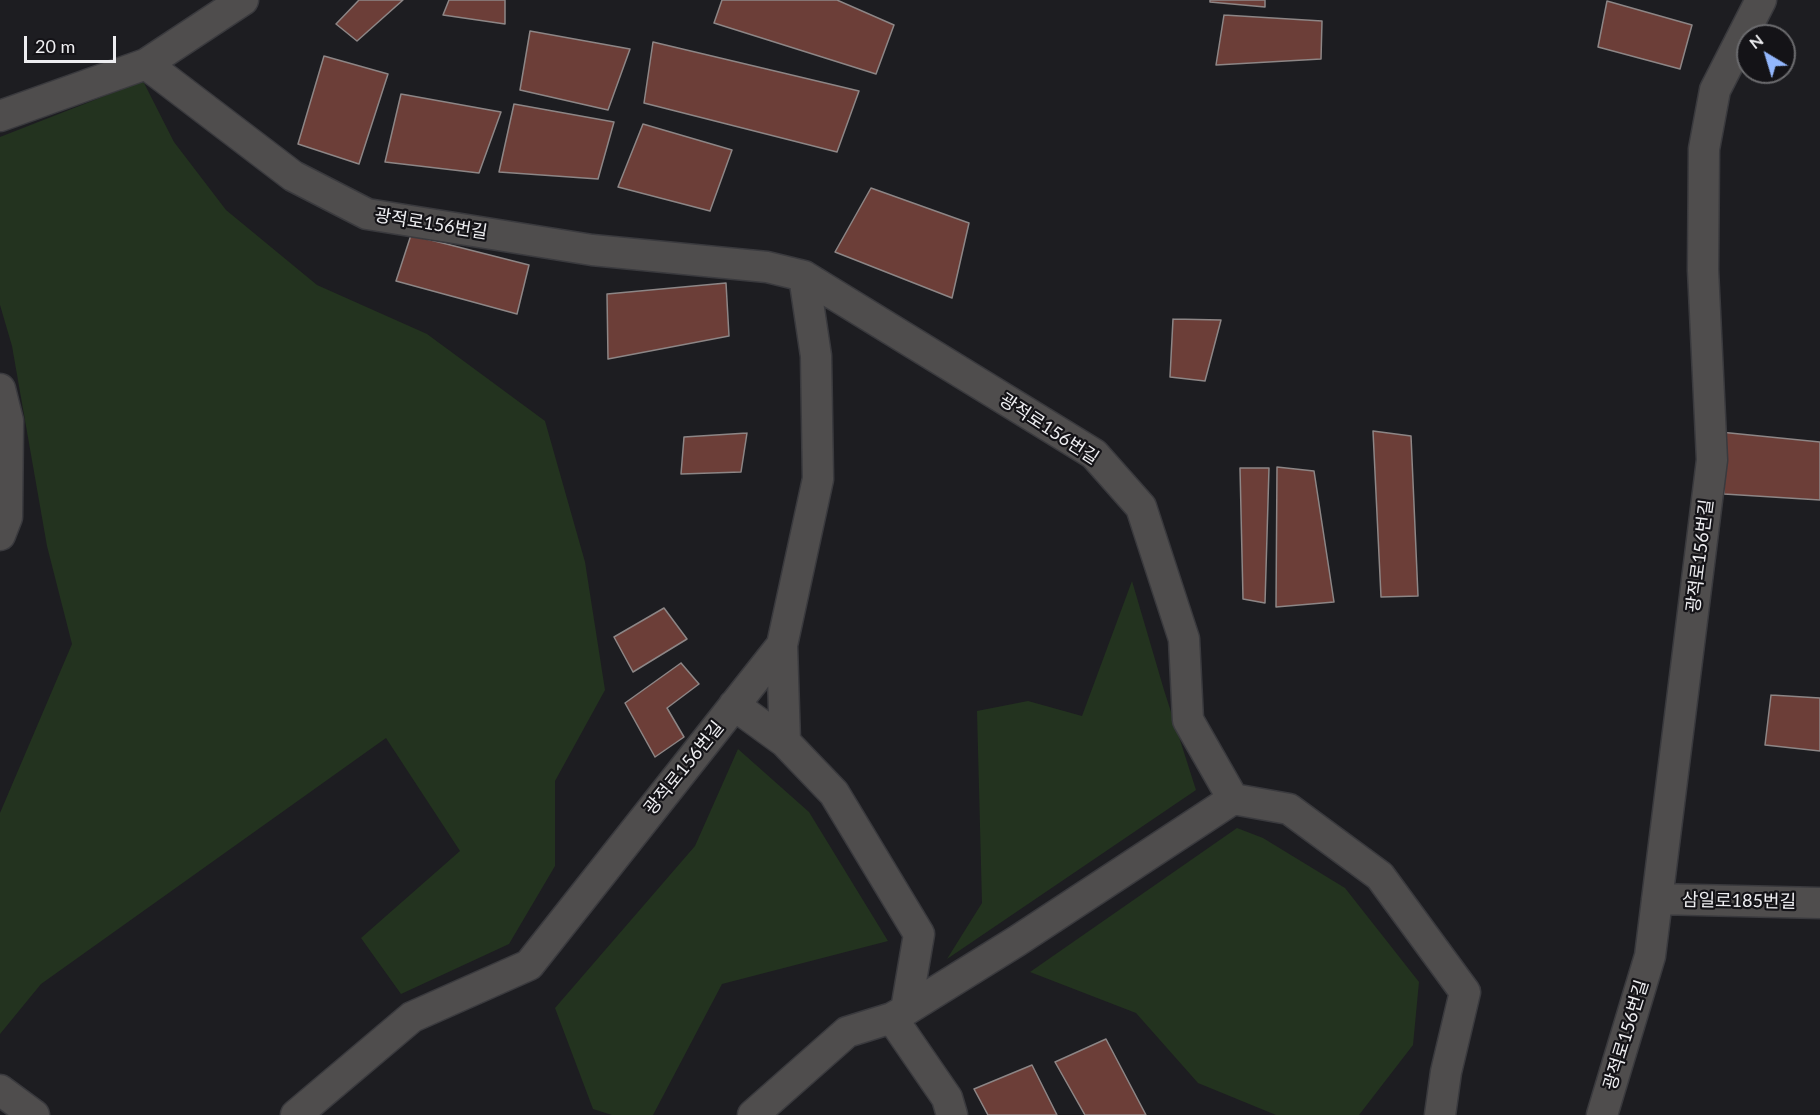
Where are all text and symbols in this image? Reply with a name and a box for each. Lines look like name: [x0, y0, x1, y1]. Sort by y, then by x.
scale bar: [27, 24, 118, 62]
north arrow: [1736, 24, 1796, 84]
text: N: [1745, 30, 1767, 52]
text: 20 m: [35, 35, 75, 57]
street label: 광적로156번길: [373, 204, 489, 244]
street label: 광적로156번길: [995, 389, 1103, 469]
street label: 광적로156번길: [1682, 498, 1718, 614]
street label: 광적로156번길: [640, 717, 728, 819]
street label: 삼일로185번길: [1682, 889, 1796, 913]
street label: 광적로156번길: [1599, 977, 1653, 1093]

